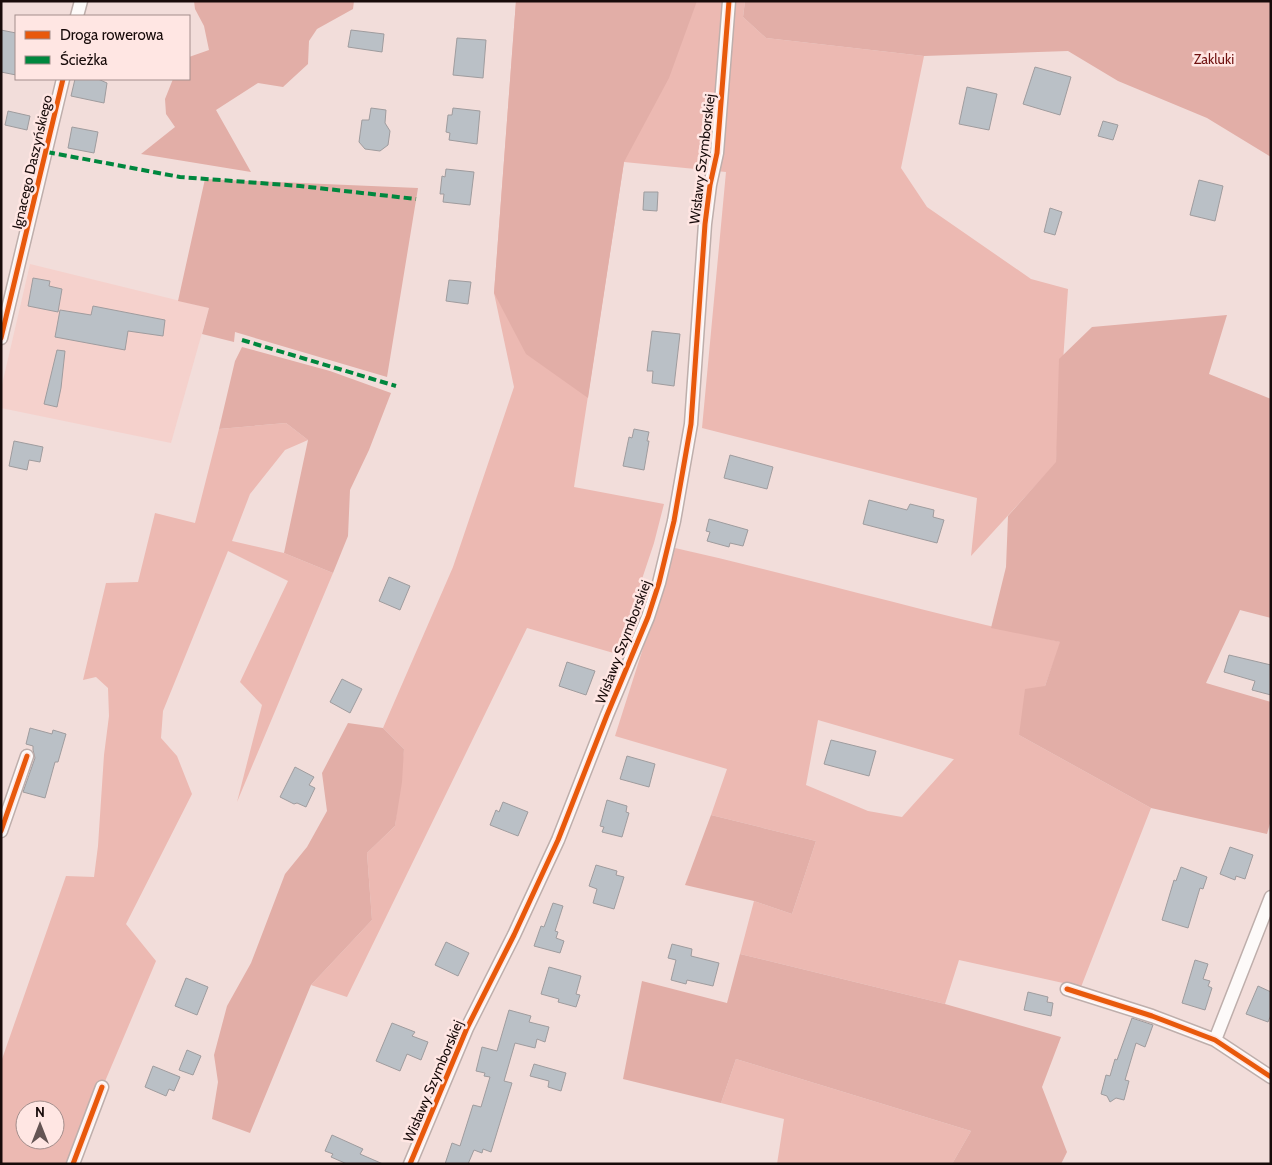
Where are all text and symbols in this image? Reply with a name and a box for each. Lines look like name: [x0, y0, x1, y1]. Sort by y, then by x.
legend: [15, 15, 190, 80]
text: Droga rowerowa: [60, 26, 164, 44]
text: Ścieżka: [60, 50, 108, 69]
park label: Zakluki: [1194, 50, 1234, 68]
street label: Ignacego Daszyńskiego: [8, 93, 56, 231]
street label: Wisławy Szymborskiej: [685, 93, 719, 225]
street label: Wisławy Szymborskiej: [591, 578, 655, 706]
street label: Wisławy Szymborskiej: [399, 1017, 467, 1145]
north arrow: [15, 1100, 65, 1150]
text: N: [35, 1103, 45, 1121]

